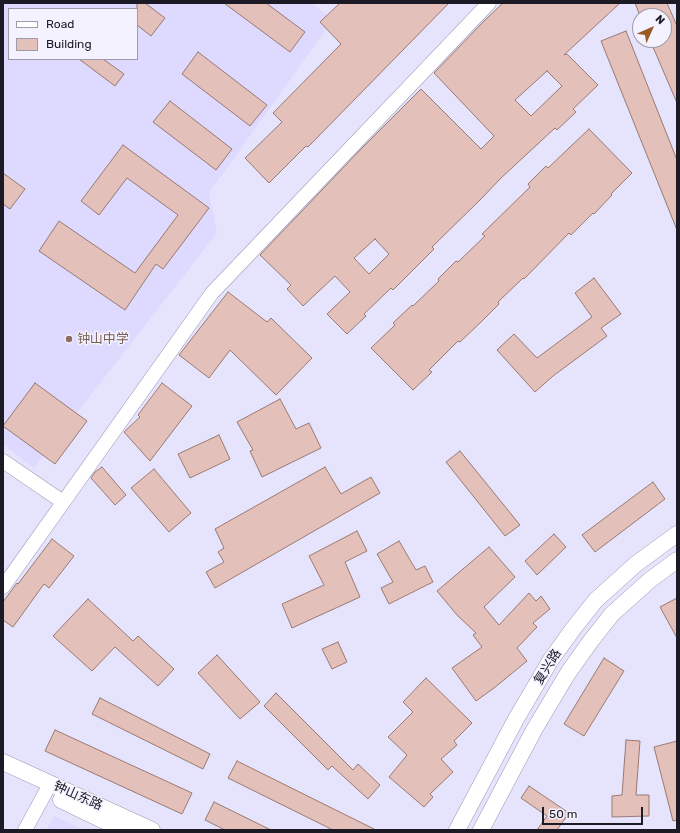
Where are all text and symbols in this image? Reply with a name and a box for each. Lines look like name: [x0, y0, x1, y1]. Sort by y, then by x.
legend: [8, 8, 138, 60]
north arrow: [632, 8, 672, 48]
text: N: [653, 12, 668, 27]
text: Road: [46, 17, 74, 31]
text: Building: [46, 37, 92, 51]
place label: 钟山中学: [77, 331, 129, 347]
marker: 钟山中学: [64, 334, 74, 344]
street label: 复兴路: [531, 646, 565, 688]
street label: 钟山东路: [51, 778, 105, 814]
scale bar: [544, 799, 645, 825]
text: 50 m: [549, 807, 577, 821]

